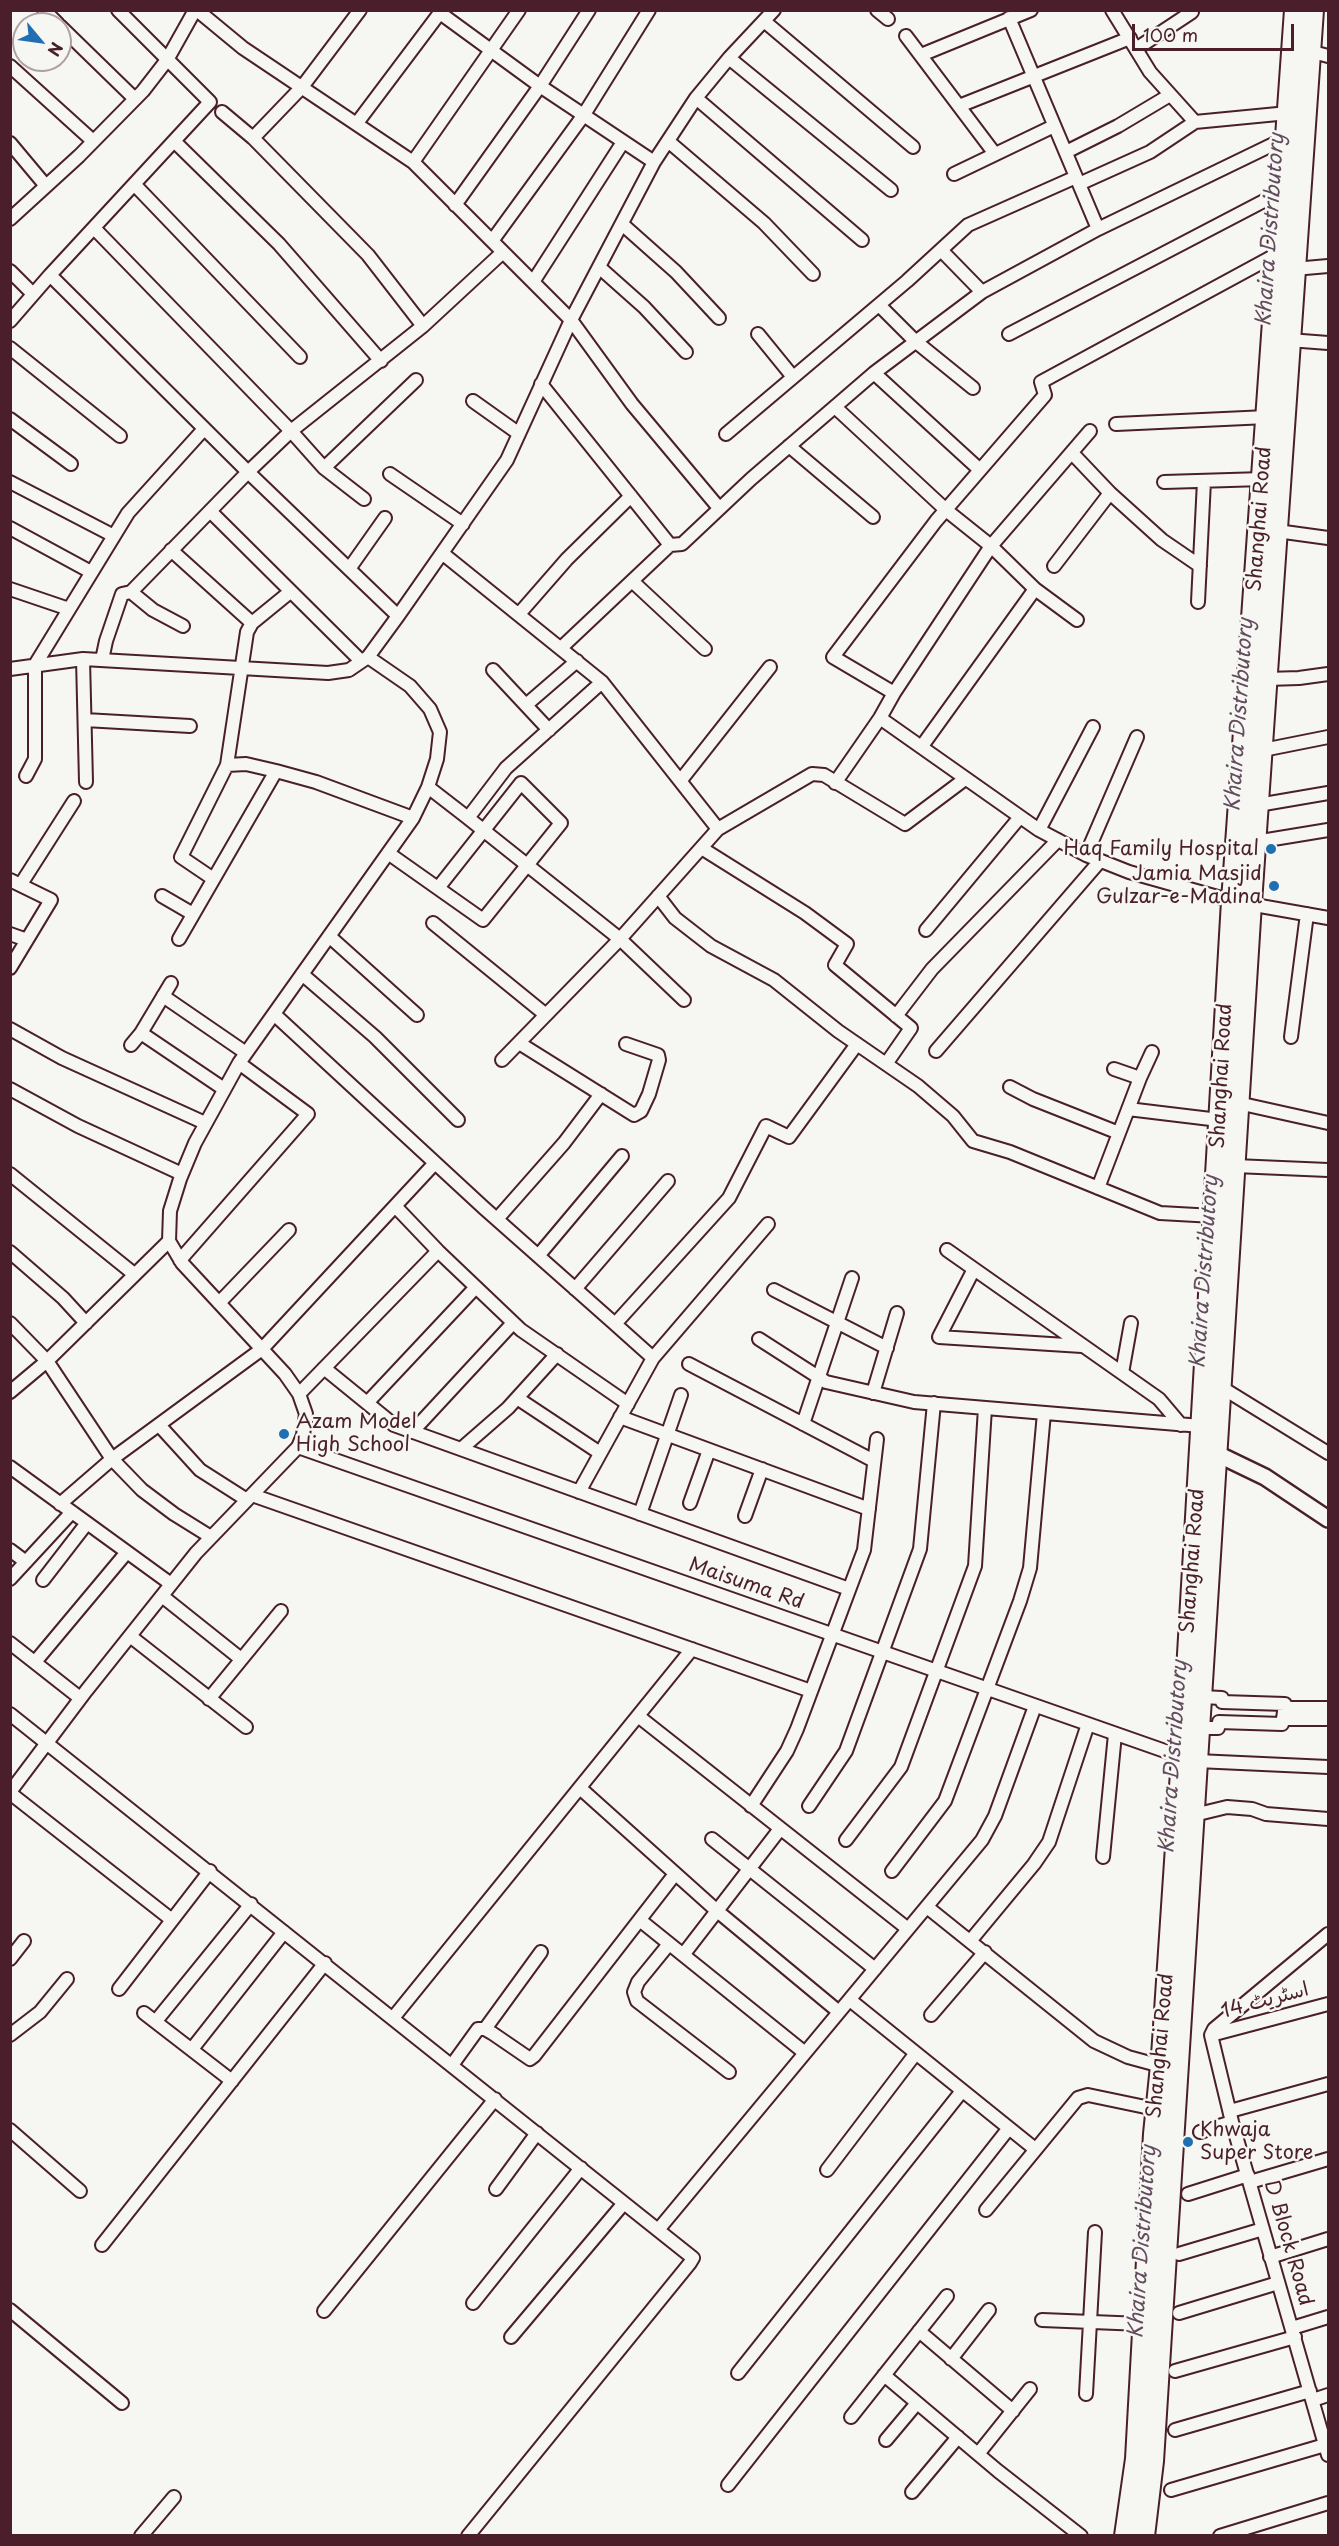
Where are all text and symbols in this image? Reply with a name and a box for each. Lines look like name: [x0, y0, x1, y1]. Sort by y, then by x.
north arrow: [12, 12, 72, 72]
scale bar: [1135, 12, 1297, 50]
text: 100 m: [1143, 21, 1198, 48]
text: N: [42, 38, 70, 61]
water label: Khaira Distributory: [1252, 133, 1290, 327]
street label: Shanghai Road: [1243, 446, 1277, 592]
water label: Khaira Distributory: [1221, 618, 1259, 812]
place label: Haq Family Hospital: [1063, 837, 1259, 861]
marker: Haq Family Hospital: [1264, 842, 1278, 856]
place label: Jamia Masjid Gulzar-e-Madina: [1096, 862, 1262, 909]
marker: Jamia Masjid Gulzar-e-Madina: [1267, 879, 1281, 893]
street label: Shanghai Road: [1206, 1003, 1238, 1149]
water label: Khaira Distributory: [1186, 1175, 1224, 1369]
place label: Azam Model High School: [296, 1410, 417, 1457]
marker: Azam Model High School: [277, 1427, 291, 1441]
street label: Shanghai Road: [1176, 1488, 1210, 1634]
street label: Maisuma Rd: [685, 1553, 807, 1615]
water label: Khaira Distributory: [1155, 1660, 1193, 1854]
street label: Shanghai Road: [1143, 1972, 1179, 2120]
street label: اسٹریٹ 14: [1219, 1978, 1311, 2024]
place label: Khwaja Super Store: [1200, 2118, 1313, 2165]
marker: Khwaja Super Store: [1181, 2135, 1195, 2149]
water label: Khaira Distributory: [1124, 2145, 1162, 2339]
street label: D Block Road: [1259, 2177, 1317, 2309]

